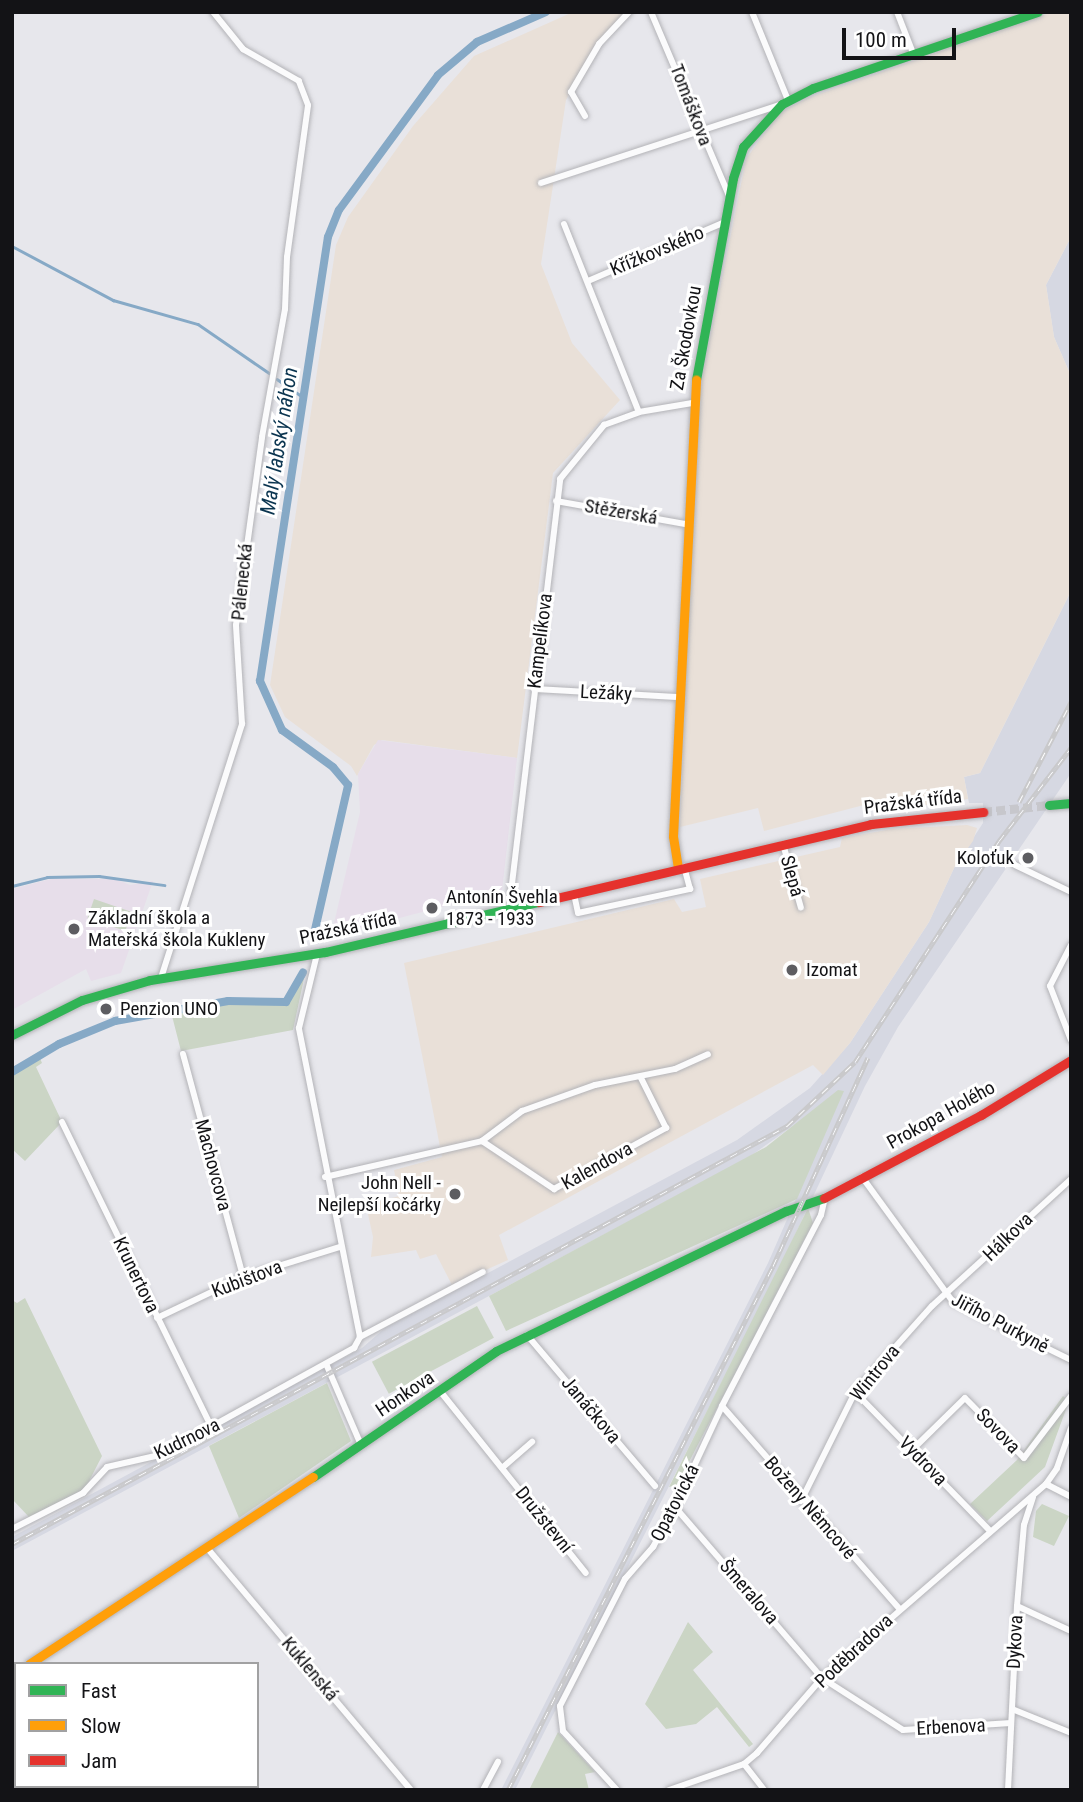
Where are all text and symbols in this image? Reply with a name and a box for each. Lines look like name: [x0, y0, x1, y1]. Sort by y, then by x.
scale bar: [845, 14, 959, 58]
text: 100 m: [855, 28, 907, 52]
street label: Tomáškova: [665, 61, 717, 149]
street label: Křížkovského: [607, 221, 707, 281]
street label: Za Škodovkou: [666, 284, 706, 392]
water label: Malý labský náhon: [255, 366, 303, 516]
street label: Stěžerská: [583, 494, 659, 530]
street label: Pálenecká: [227, 542, 257, 622]
street label: Kampelíkova: [523, 592, 557, 690]
street label: Ležáky: [580, 680, 632, 706]
street label: Pražská třída: [863, 785, 963, 819]
place label: Koloťuk: [957, 847, 1014, 869]
marker: Koloťuk: [1020, 850, 1036, 866]
street label: Slepá: [775, 853, 809, 899]
place label: Antonín Švehla 1873 - 1933: [446, 886, 558, 930]
marker: Antonín Švehla 1873 - 1933: [424, 900, 440, 916]
place label: Základní škola a Mateřská škola Kukleny: [88, 907, 265, 951]
street label: Pražská třída: [297, 907, 399, 949]
marker: Základní škola a Mateřská škola Kukleny: [66, 921, 82, 937]
place label: Izomat: [806, 959, 858, 981]
marker: Izomat: [784, 962, 800, 978]
place label: Penzion UNO: [120, 998, 218, 1020]
marker: Penzion UNO: [98, 1001, 114, 1017]
street label: Prokopa Holého: [883, 1076, 999, 1154]
street label: Machovcova: [190, 1117, 236, 1213]
street label: Kalendova: [557, 1137, 637, 1195]
place label: John Nell - Nejlepší kočárky: [318, 1172, 441, 1216]
marker: John Nell - Nejlepší kočárky: [447, 1186, 463, 1202]
street label: Hálkova: [978, 1208, 1038, 1266]
street label: Krunertova: [108, 1233, 164, 1317]
street label: Kubištova: [209, 1255, 285, 1303]
street label: Jiřího Purkyně: [947, 1288, 1053, 1358]
street label: Wintrova: [845, 1340, 905, 1406]
street label: Honkova: [371, 1366, 439, 1422]
street label: Janáčkova: [556, 1372, 626, 1448]
street label: Sovova: [971, 1404, 1025, 1458]
street label: Kudrnova: [150, 1413, 224, 1465]
street label: Vydrova: [894, 1432, 952, 1490]
street label: Boženy Němcové: [759, 1452, 861, 1564]
street label: Opatovická: [646, 1461, 704, 1545]
street label: Družstevní: [510, 1482, 578, 1558]
street label: Šmeralova: [715, 1555, 783, 1629]
street label: Poděbradova: [810, 1609, 898, 1693]
street label: Dykova: [1002, 1615, 1028, 1669]
street label: Kuklenská: [277, 1632, 343, 1706]
legend: [14, 1662, 259, 1788]
text: Fast: [81, 1679, 117, 1703]
text: Slow: [81, 1714, 121, 1738]
street label: Erbenova: [916, 1714, 986, 1740]
text: Jam: [81, 1749, 117, 1773]

